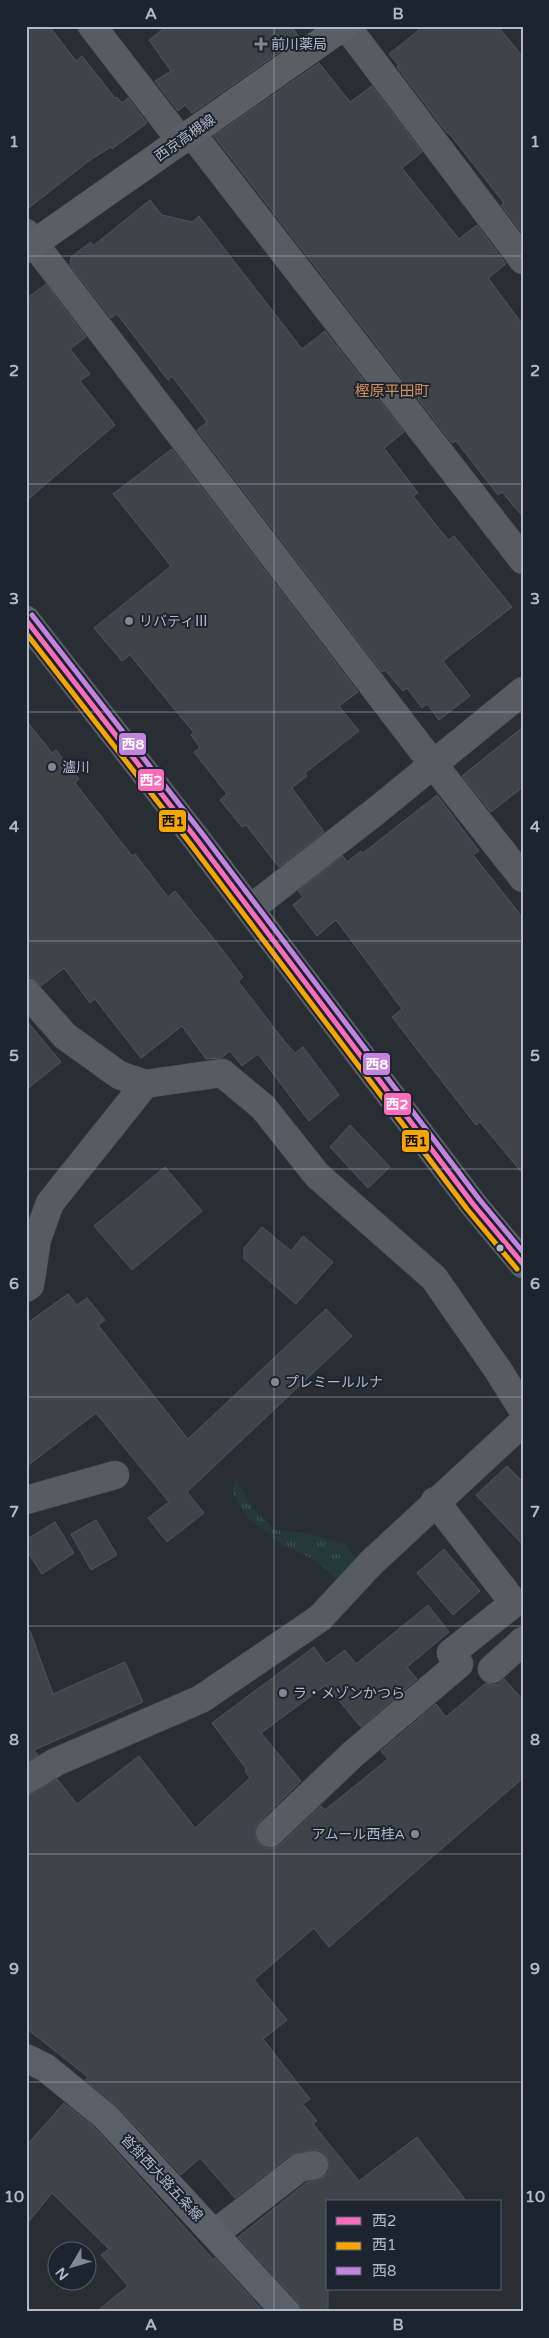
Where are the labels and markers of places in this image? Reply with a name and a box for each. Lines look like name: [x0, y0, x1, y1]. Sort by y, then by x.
place label: 前川薬局: [271, 36, 327, 53]
marker: 前川薬局: [255, 38, 267, 50]
place label: リバティⅢ: [139, 613, 208, 630]
marker: リバティⅢ: [123, 615, 135, 627]
place label: 瀘川: [62, 759, 90, 776]
marker: 瀘川: [46, 761, 58, 773]
unlabelled marker: [495, 1243, 505, 1253]
place label: プレミールルナ: [285, 1374, 383, 1391]
marker: プレミールルナ: [269, 1376, 281, 1388]
place label: ラ・メゾンかつら: [293, 1685, 405, 1702]
marker: ラ・メゾンかつら: [277, 1687, 289, 1699]
place label: アムール西桂A: [312, 1826, 405, 1843]
marker: アムール西桂A: [409, 1828, 421, 1840]

